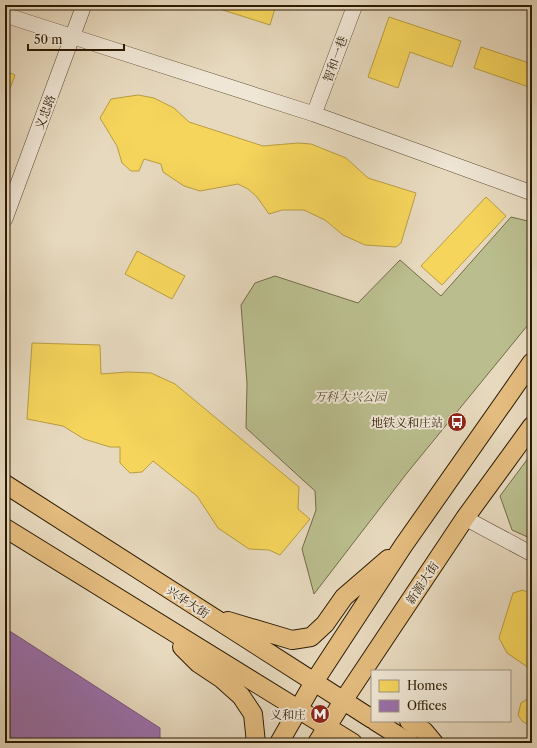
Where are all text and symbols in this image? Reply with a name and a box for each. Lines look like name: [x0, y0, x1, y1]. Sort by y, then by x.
scale bar: [28, 26, 124, 52]
text: 50 m: [34, 32, 63, 47]
street label: 智和一巷: [320, 34, 350, 84]
street label: 义忠路: [32, 93, 58, 131]
park label: 万科大兴公园: [314, 389, 388, 404]
bus stop icon: 地铁义和庄站: [446, 411, 468, 433]
place label: 地铁义和庄站: [371, 415, 443, 430]
street label: 新源大街: [402, 558, 442, 607]
street label: 兴华大街: [164, 583, 213, 622]
legend: [371, 670, 511, 722]
text: Homes: [407, 678, 447, 693]
text: Offices: [407, 698, 447, 713]
metro station icon: 义和庄: [309, 703, 331, 725]
place label: 义和庄: [270, 707, 306, 722]

